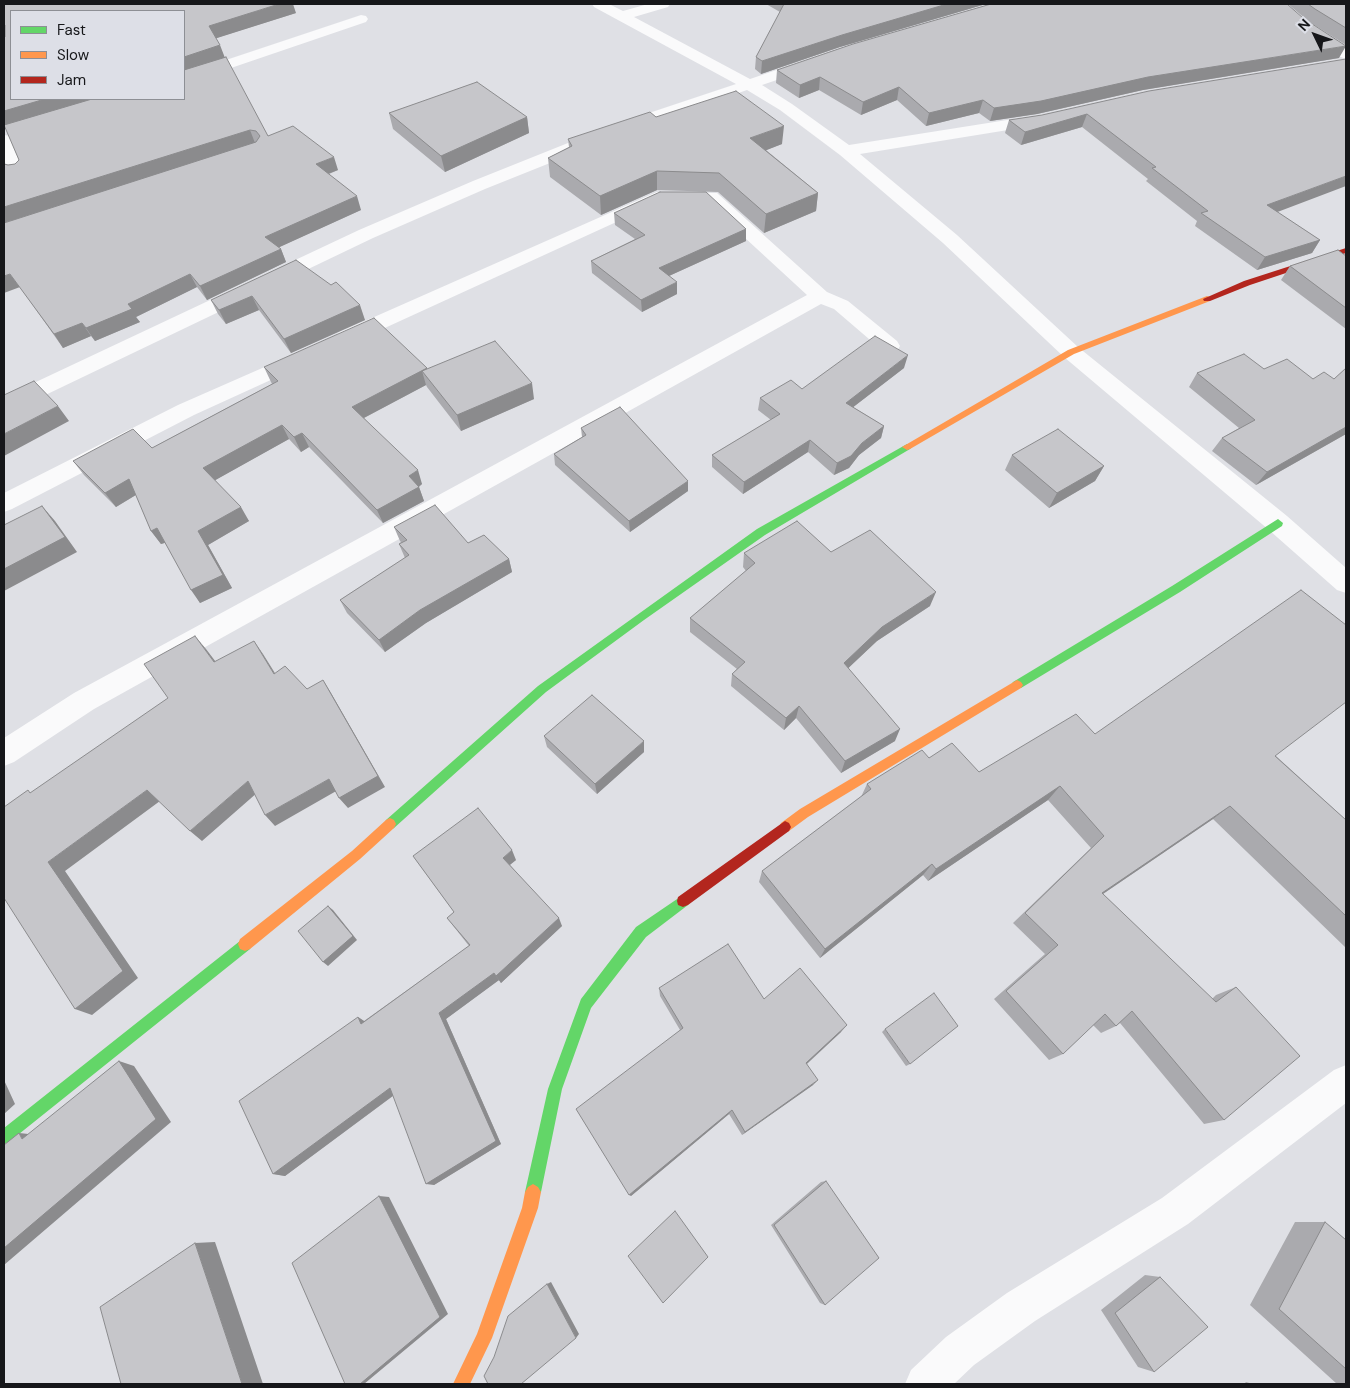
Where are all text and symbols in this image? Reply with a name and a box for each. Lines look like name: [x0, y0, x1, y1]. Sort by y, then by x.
legend: [10, 10, 185, 100]
north arrow: [1290, 10, 1340, 60]
text: N: [1294, 15, 1314, 35]
text: Fast: [57, 20, 86, 40]
text: Slow: [57, 45, 89, 65]
text: Jam: [57, 70, 86, 90]

